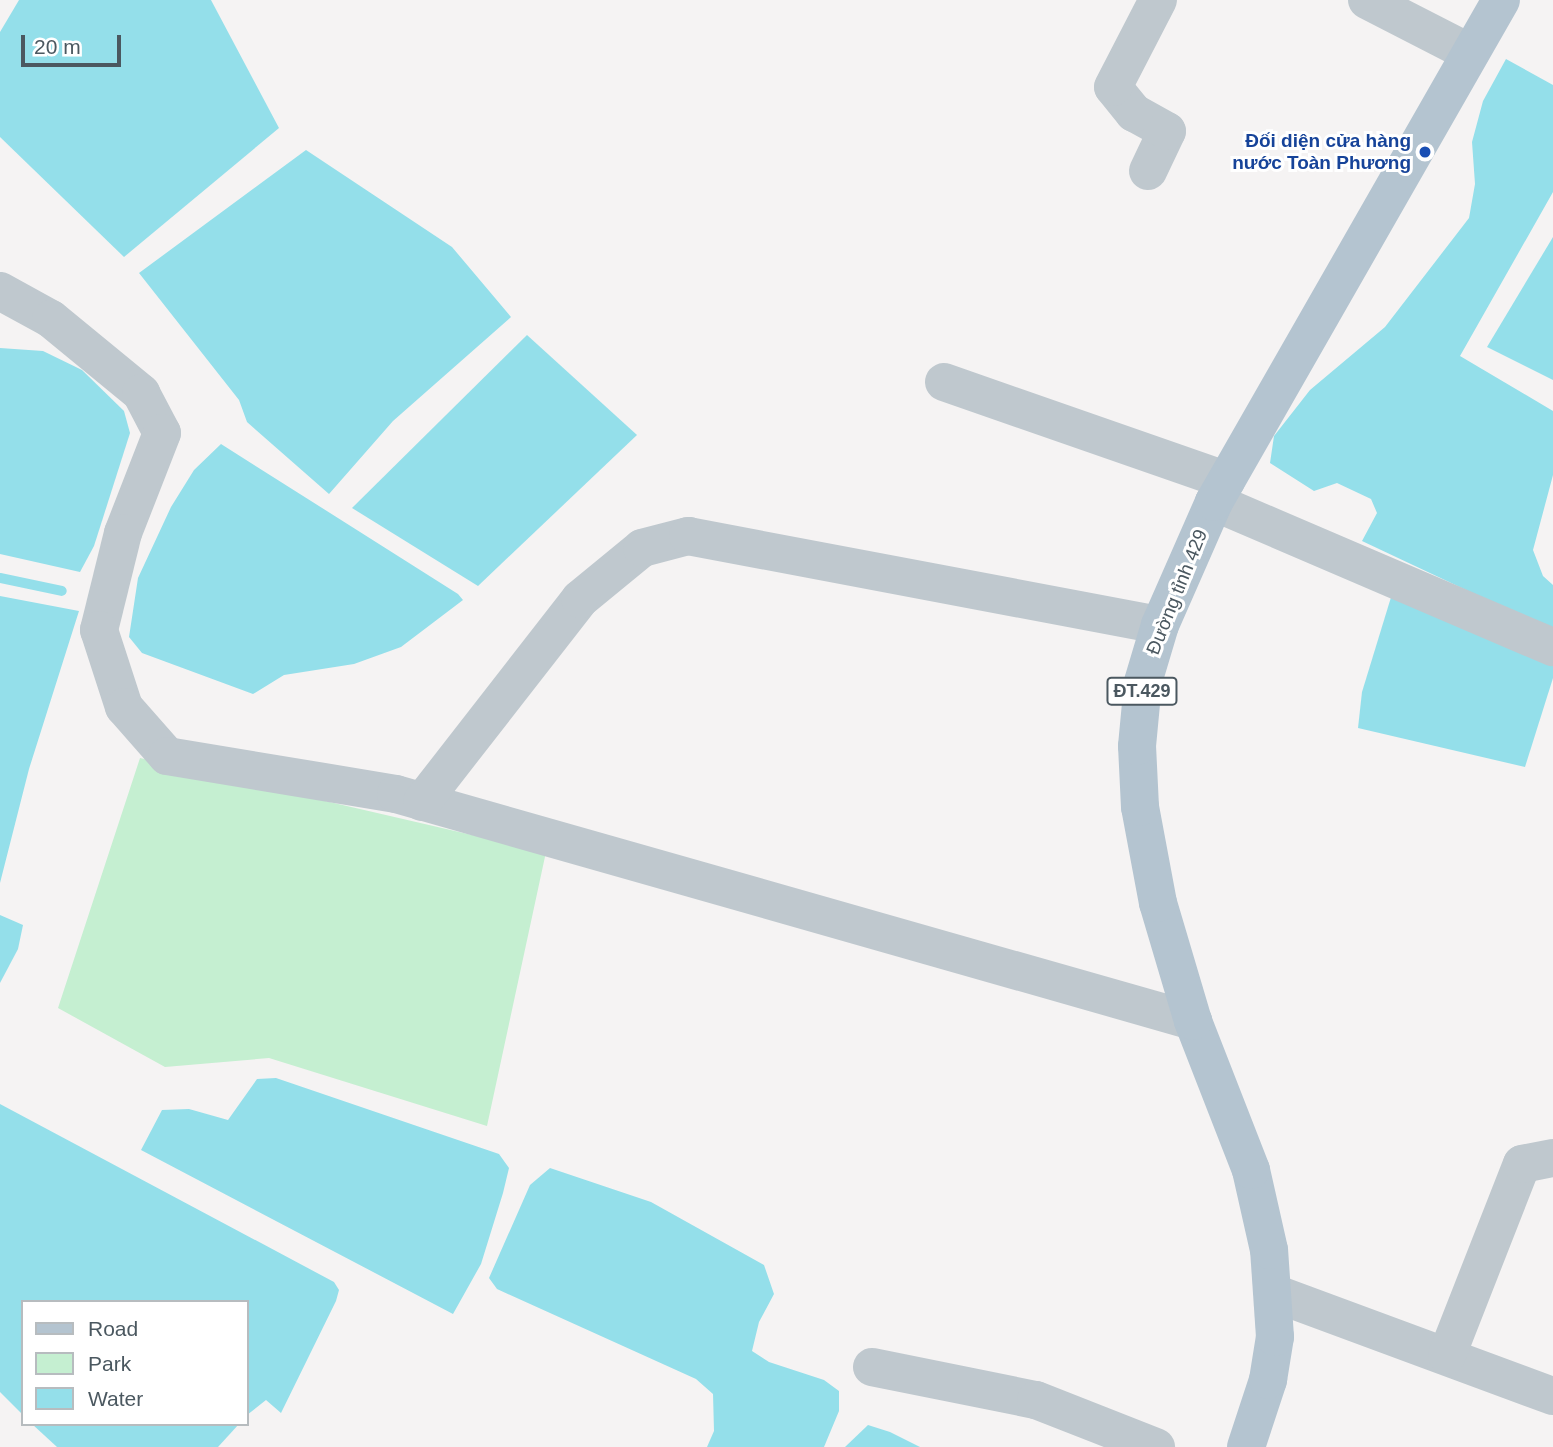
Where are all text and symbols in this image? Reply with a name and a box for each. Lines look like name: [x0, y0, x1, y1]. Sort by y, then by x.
scale bar: [24, 21, 124, 65]
text: 20 m: [34, 35, 81, 58]
place label: Đối diện cửa hàng nước Toàn Phương: [1232, 130, 1411, 174]
marker: Đối diện cửa hàng nước Toàn Phương: [1417, 144, 1433, 160]
street label: Đường tỉnh 429: [1142, 526, 1212, 658]
road number: ĐT.429: [1105, 676, 1179, 706]
legend: [21, 1300, 248, 1426]
text: Road: [88, 1317, 138, 1340]
text: Park: [88, 1352, 131, 1375]
text: Water: [88, 1387, 143, 1410]

